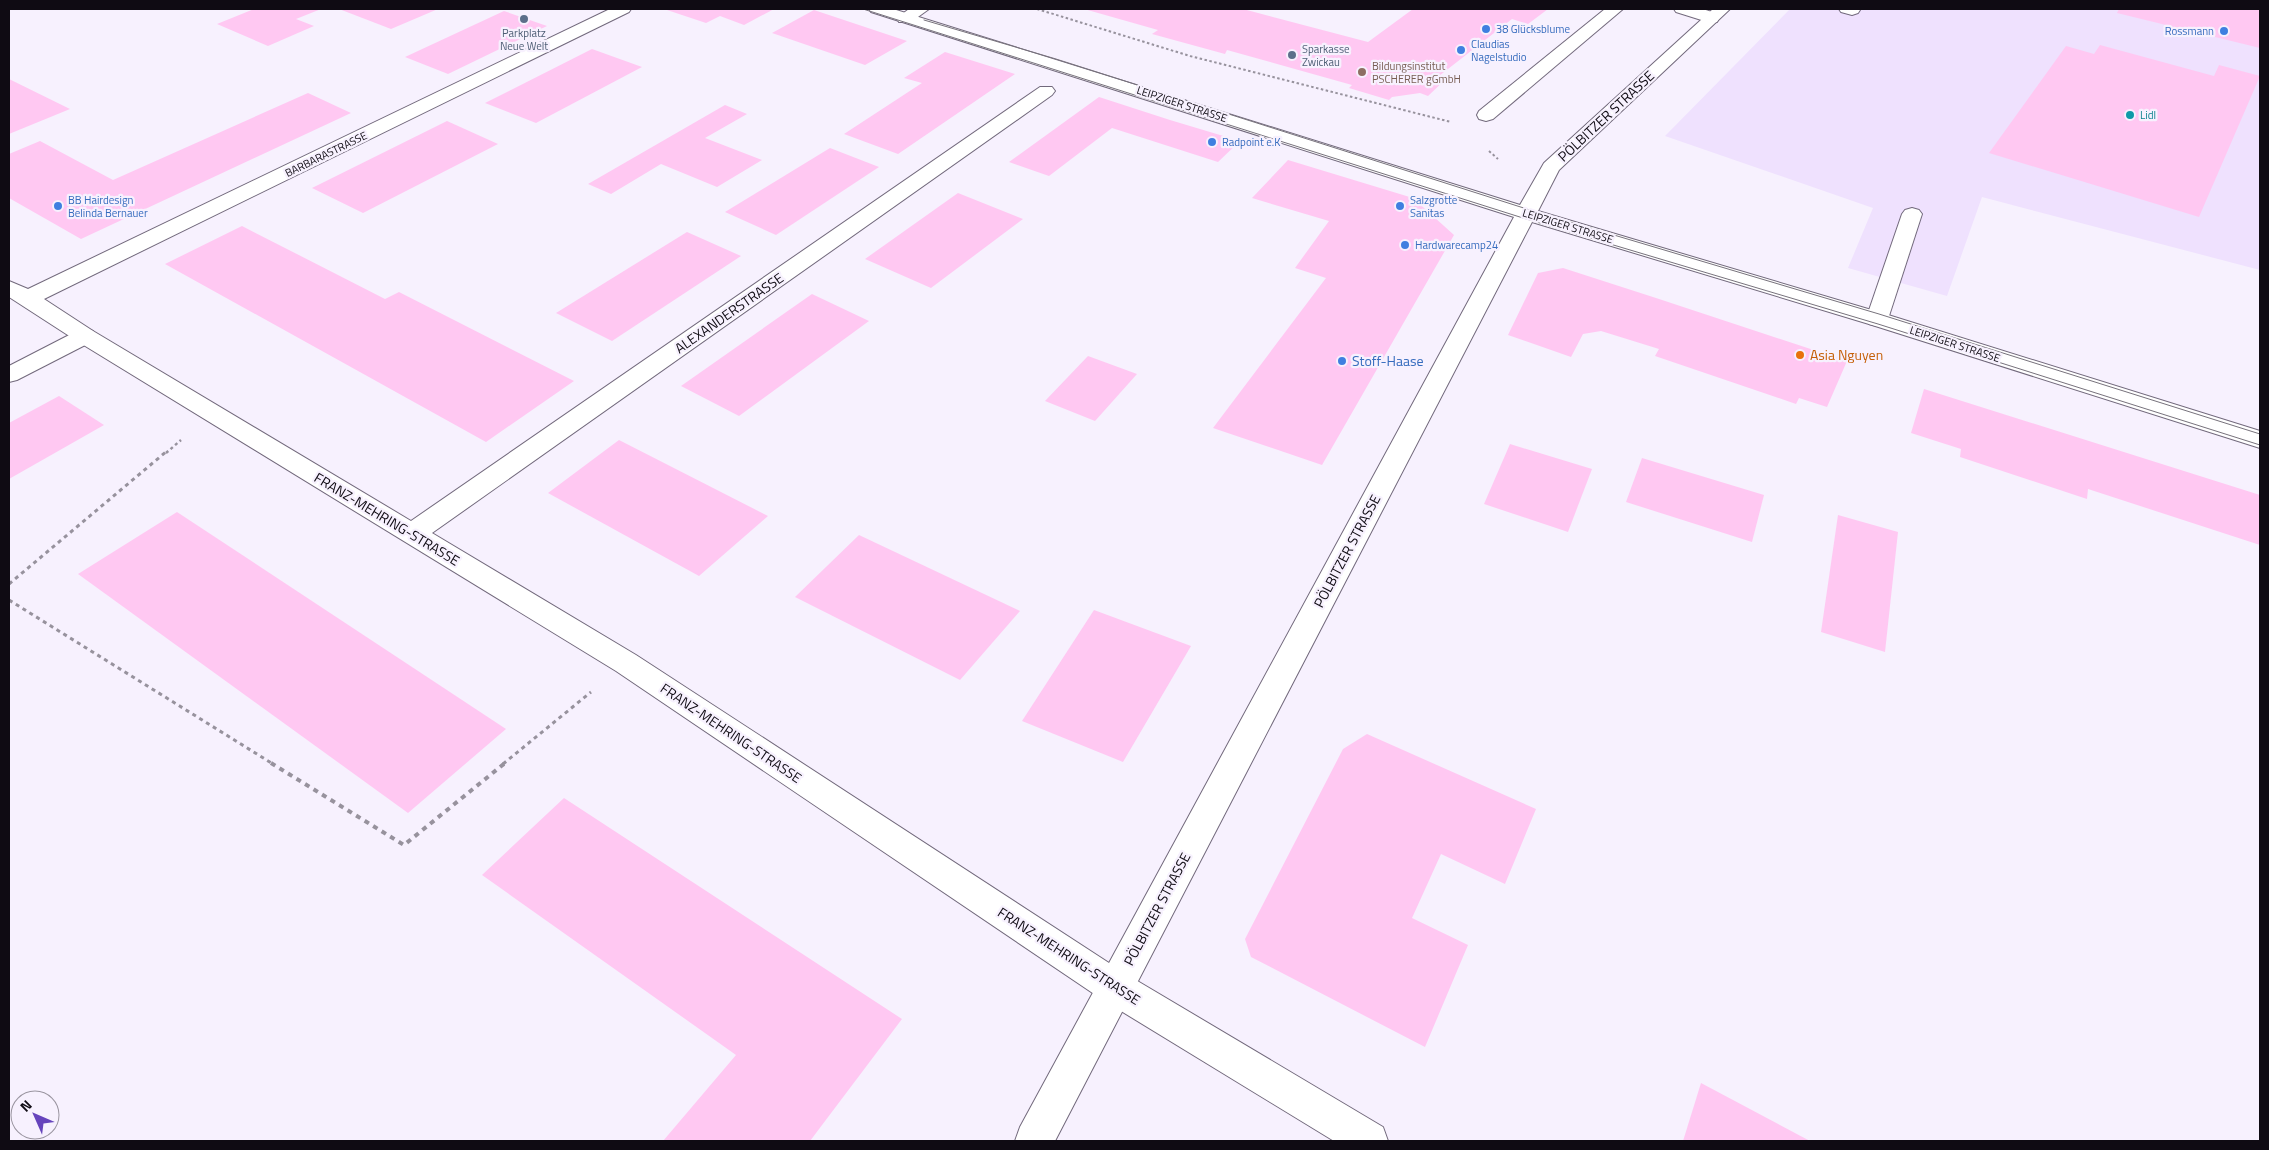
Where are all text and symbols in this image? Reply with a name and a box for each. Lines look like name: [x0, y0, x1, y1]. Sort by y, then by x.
marker: Parkplatz Neue Welt: [518, 13, 530, 25]
place label: 38 Glücksblume: [1496, 21, 1570, 37]
marker: 38 Glücksblume: [1480, 23, 1492, 35]
place label: Rossmann: [2165, 23, 2214, 39]
place label: Parkplatz Neue Welt: [500, 25, 548, 54]
marker: Rossmann: [2218, 25, 2230, 37]
place label: Claudias Nagelstudio: [1471, 36, 1527, 65]
place label: Sparkasse Zwickau: [1302, 41, 1350, 70]
marker: Claudias Nagelstudio: [1455, 44, 1467, 56]
marker: Sparkasse Zwickau: [1286, 49, 1298, 61]
place label: Bildungsinstitut PSCHERER gGmbH: [1372, 58, 1461, 87]
street label: PÖLBITZER STRASSE: [1553, 65, 1659, 166]
marker: Bildungsinstitut PSCHERER gGmbH: [1356, 66, 1368, 78]
street label: LEIPZIGER STRASSE: [1135, 82, 1229, 126]
place label: Lidl: [2140, 107, 2156, 123]
marker: Lidl: [2124, 109, 2136, 121]
street label: BARBARASTRASSE: [282, 127, 370, 181]
place label: Radpoint e.K: [1222, 134, 1281, 150]
marker: Radpoint e.K: [1206, 136, 1218, 148]
place label: BB Hairdesign Belinda Bernauer: [68, 192, 148, 221]
place label: Salzgrotte Sanitas: [1410, 192, 1458, 221]
marker: BB Hairdesign Belinda Bernauer: [52, 200, 64, 212]
marker: Salzgrotte Sanitas: [1394, 200, 1406, 212]
street label: LEIPZIGER STRASSE: [1521, 205, 1615, 247]
place label: Hardwarecamp24: [1415, 237, 1498, 253]
marker: Hardwarecamp24: [1399, 239, 1411, 251]
street label: ALEXANDERSTRASSE: [670, 267, 788, 358]
street label: LEIPZIGER STRASSE: [1908, 322, 2002, 366]
place label: Asia Nguyen: [1810, 344, 1883, 365]
marker: Asia Nguyen: [1794, 349, 1806, 361]
place label: Stoff-Haase: [1352, 350, 1424, 371]
marker: Stoff-Haase: [1336, 355, 1348, 367]
street label: FRANZ-MEHRING-STRASSE: [311, 467, 464, 571]
street label: PÖLBITZER STRASSE: [1308, 490, 1385, 611]
street label: FRANZ-MEHRING-STRASSE: [656, 677, 806, 788]
street label: PÖLBITZER STRASSE: [1118, 848, 1195, 969]
street label: FRANZ-MEHRING-STRASSE: [994, 901, 1145, 1010]
north arrow: [10, 1090, 60, 1140]
text: N: [15, 1095, 36, 1116]

